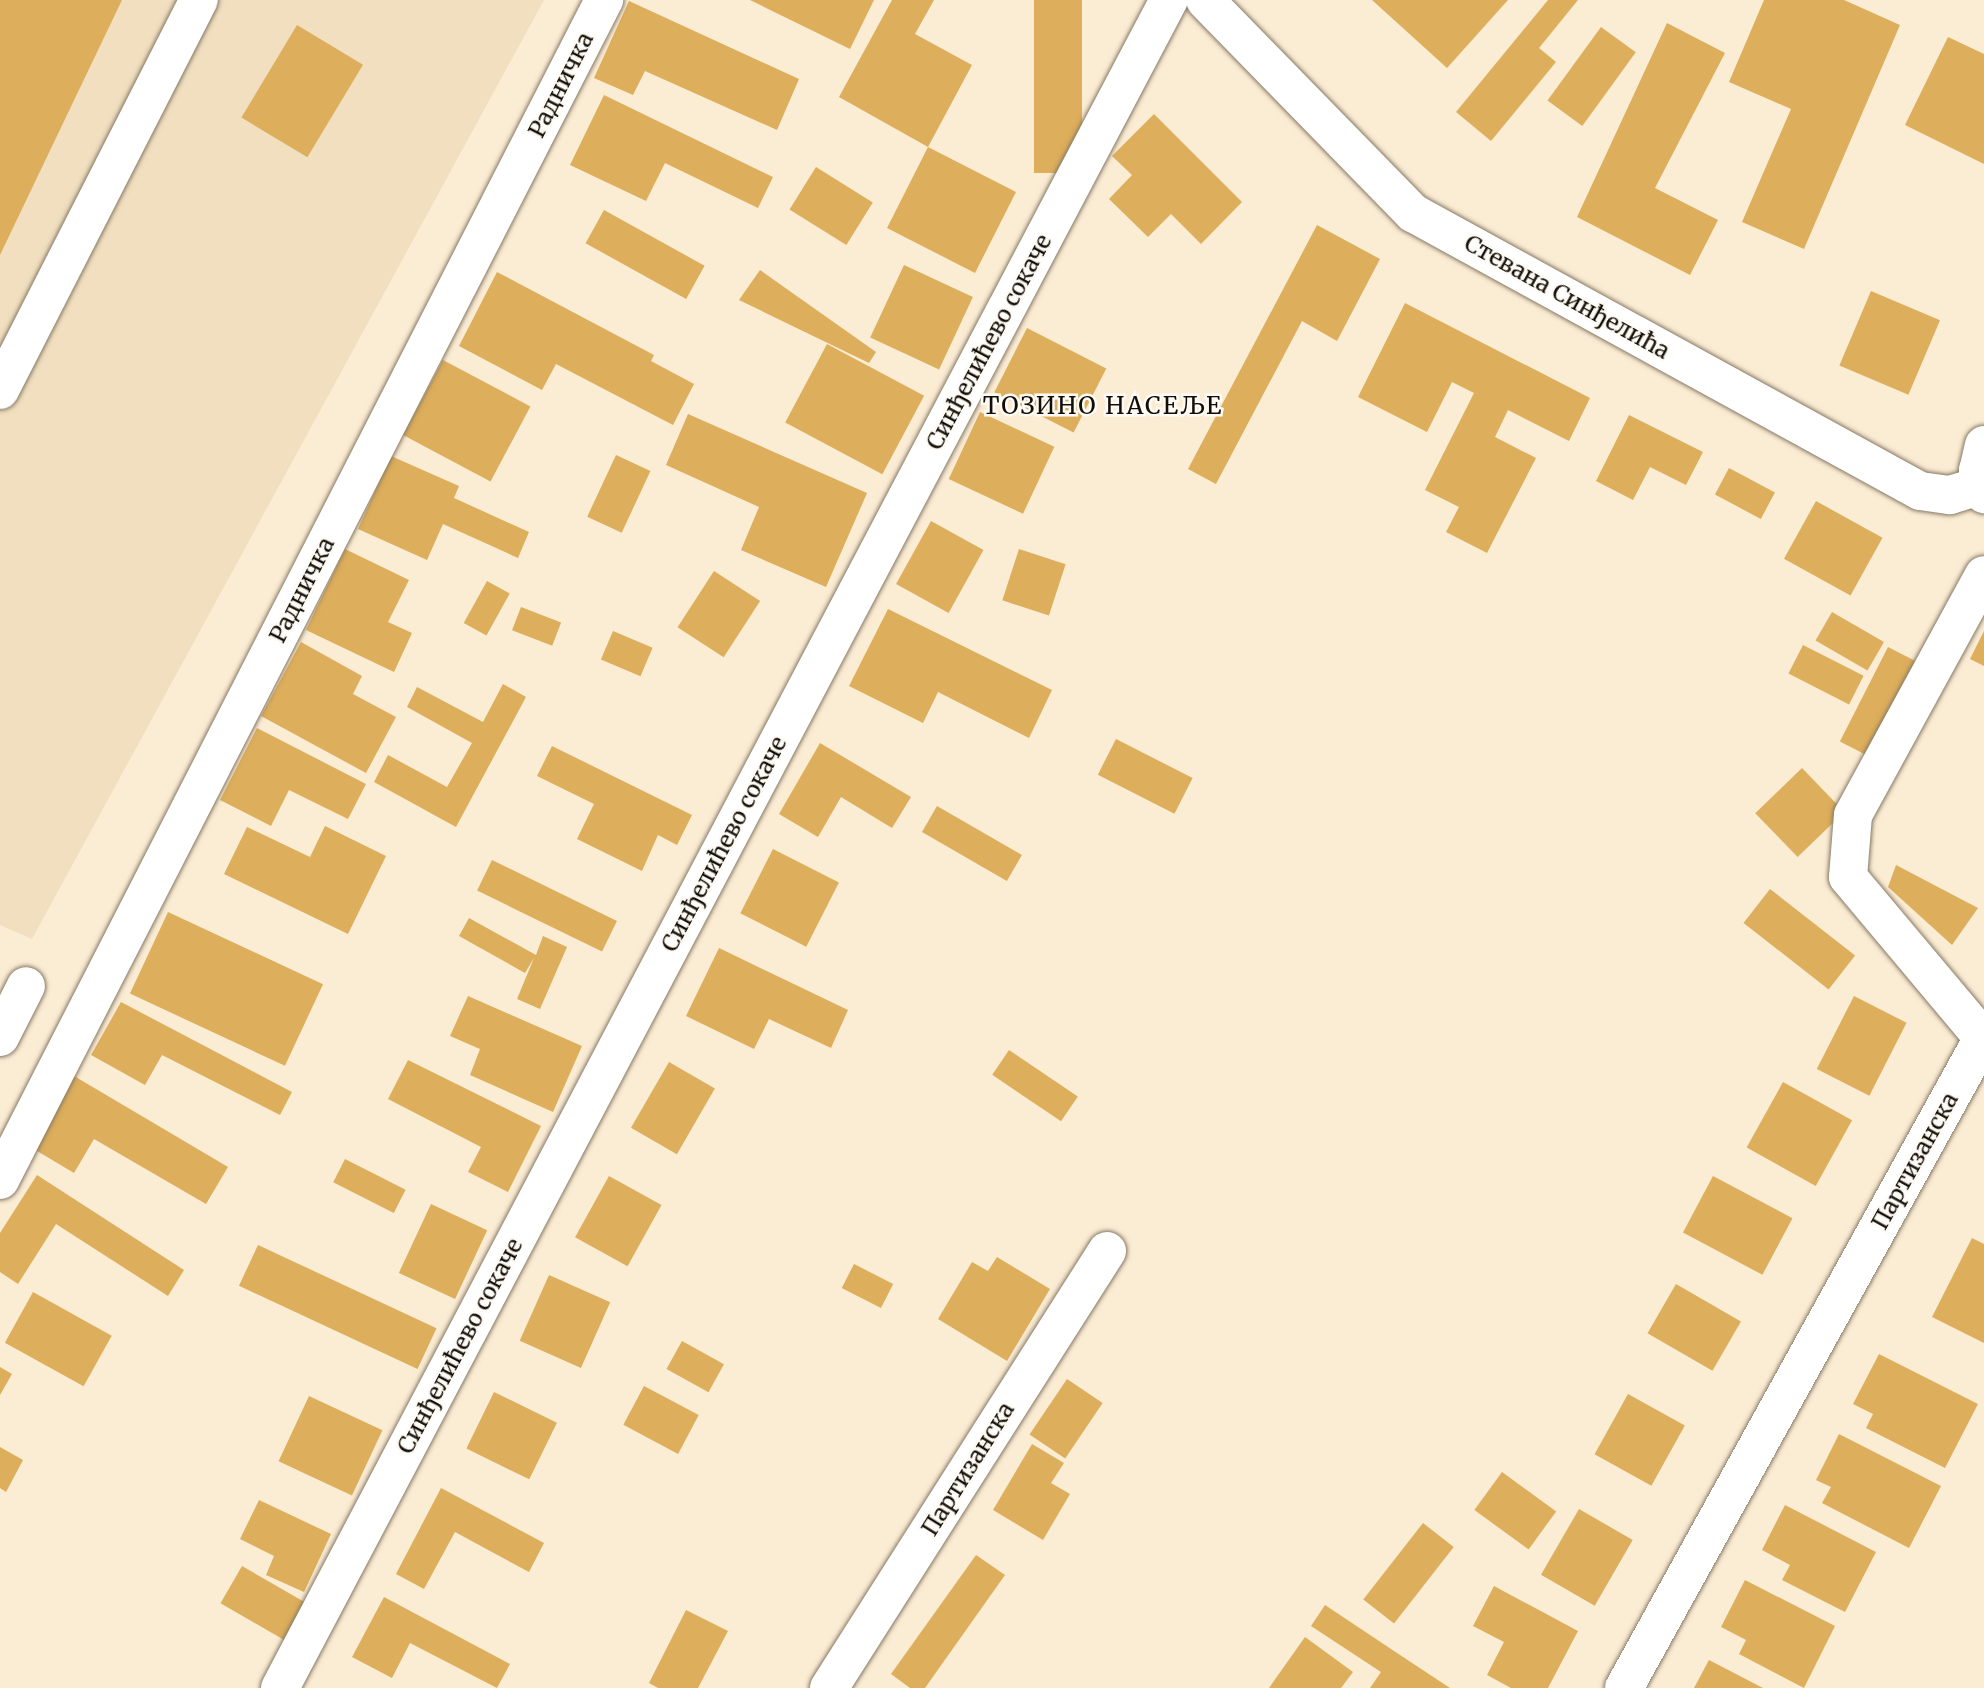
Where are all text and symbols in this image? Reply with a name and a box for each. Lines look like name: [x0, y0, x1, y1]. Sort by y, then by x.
street label: Радничка: [523, 28, 599, 142]
street label: Стевана Синђелића: [1460, 229, 1674, 365]
street label: Синђелићево сокаче: [921, 230, 1057, 454]
district label: ТОЗИНО НАСЕЉЕ: [984, 392, 1222, 420]
street label: Радничка: [264, 533, 340, 647]
street label: Синђелићево сокаче: [656, 732, 792, 956]
street label: Партизанска: [1866, 1088, 1964, 1234]
street label: Синђелићево сокаче: [392, 1234, 528, 1458]
street label: Партизанска: [916, 1397, 1020, 1541]

